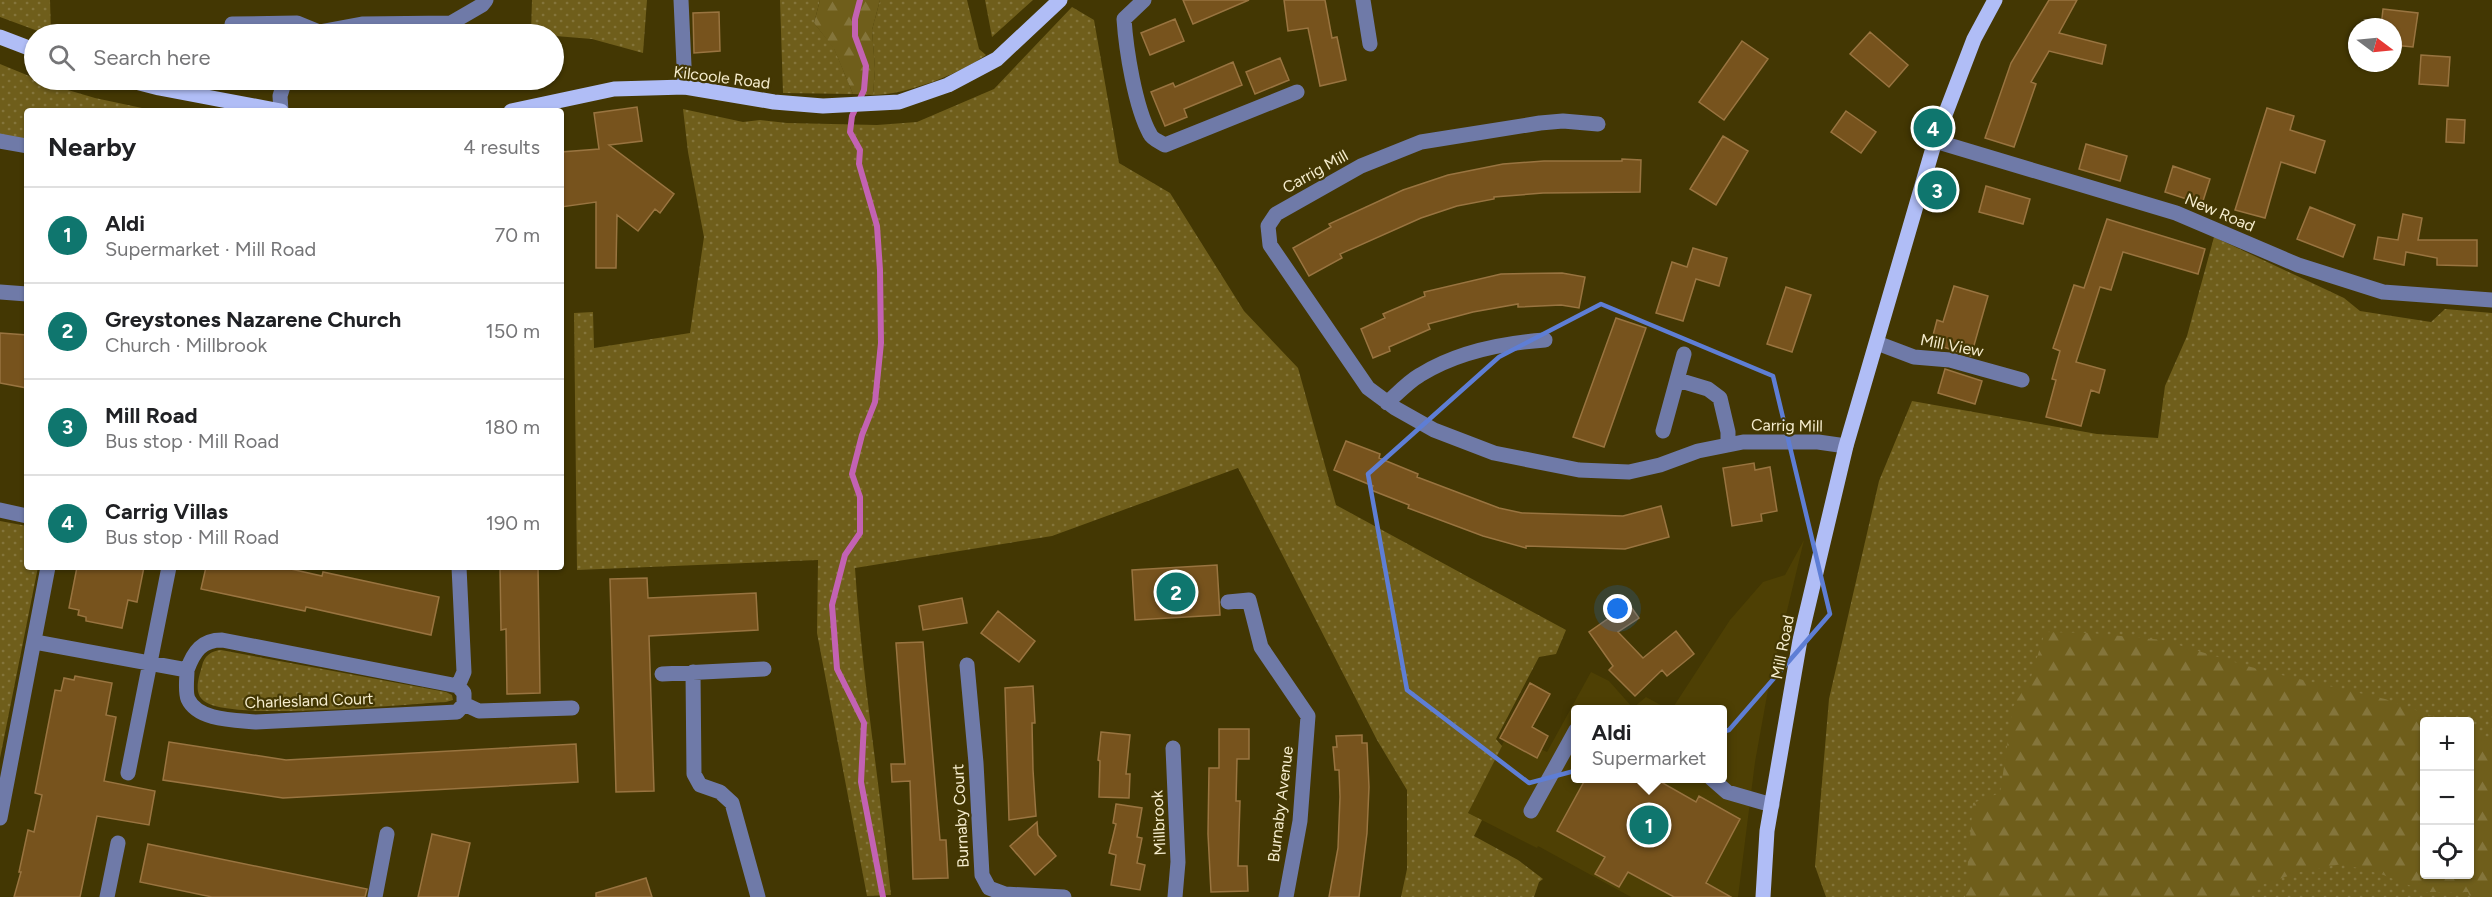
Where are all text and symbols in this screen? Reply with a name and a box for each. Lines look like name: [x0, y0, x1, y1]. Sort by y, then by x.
north arrow: [2348, 18, 2402, 72]
search box: [24, 24, 564, 90]
icon: search: [45, 41, 78, 74]
text: Search here: [93, 44, 211, 71]
street label: Kilcoole Road: [673, 62, 771, 93]
pin: 4: [1914, 106, 1952, 150]
text: Nearby: [48, 131, 136, 163]
text: 4 results: [463, 135, 540, 159]
street label: Carrig Mill: [1279, 146, 1351, 197]
pin: 3: [1918, 168, 1956, 213]
street label: New Road: [2182, 189, 2258, 236]
text: Aldi: [105, 210, 145, 237]
text: 1: [63, 223, 72, 247]
text: 70 m: [494, 223, 540, 247]
text: Supermarket · Mill Road: [105, 237, 316, 261]
text: Greystones Nazarene Church: [105, 306, 401, 333]
text: 2: [62, 319, 73, 343]
text: 150 m: [485, 319, 540, 343]
street label: Mill View: [1919, 330, 1986, 361]
text: Church · Millbrook: [105, 333, 267, 357]
text: Mill Road: [105, 402, 197, 429]
text: 3: [62, 415, 73, 439]
text: 180 m: [485, 415, 540, 439]
street label: Carrig Mill: [1751, 415, 1823, 436]
text: Bus stop · Mill Road: [105, 429, 279, 453]
text: Carrig Villas: [105, 498, 228, 525]
text: 4: [61, 511, 74, 535]
text: 190 m: [486, 511, 540, 535]
text: Bus stop · Mill Road: [105, 525, 279, 549]
pin: 2: [1156, 570, 1196, 614]
your location: [1603, 594, 1632, 623]
street label: Mill Road: [1767, 613, 1798, 681]
street label: Charlesland Court: [244, 689, 374, 712]
popup: [1571, 705, 1727, 783]
map controls: [2420, 717, 2474, 879]
button: +: [2420, 717, 2474, 771]
text: Aldi: [1592, 719, 1632, 746]
street label: Burnaby Avenue: [1264, 745, 1297, 863]
text: Supermarket: [1592, 746, 1706, 770]
street label: Burnaby Court: [948, 764, 973, 868]
button: −: [2420, 771, 2474, 825]
street label: Millbrook: [1147, 790, 1170, 856]
pin: 1: [1630, 802, 1668, 848]
button: locate: [2420, 825, 2474, 879]

